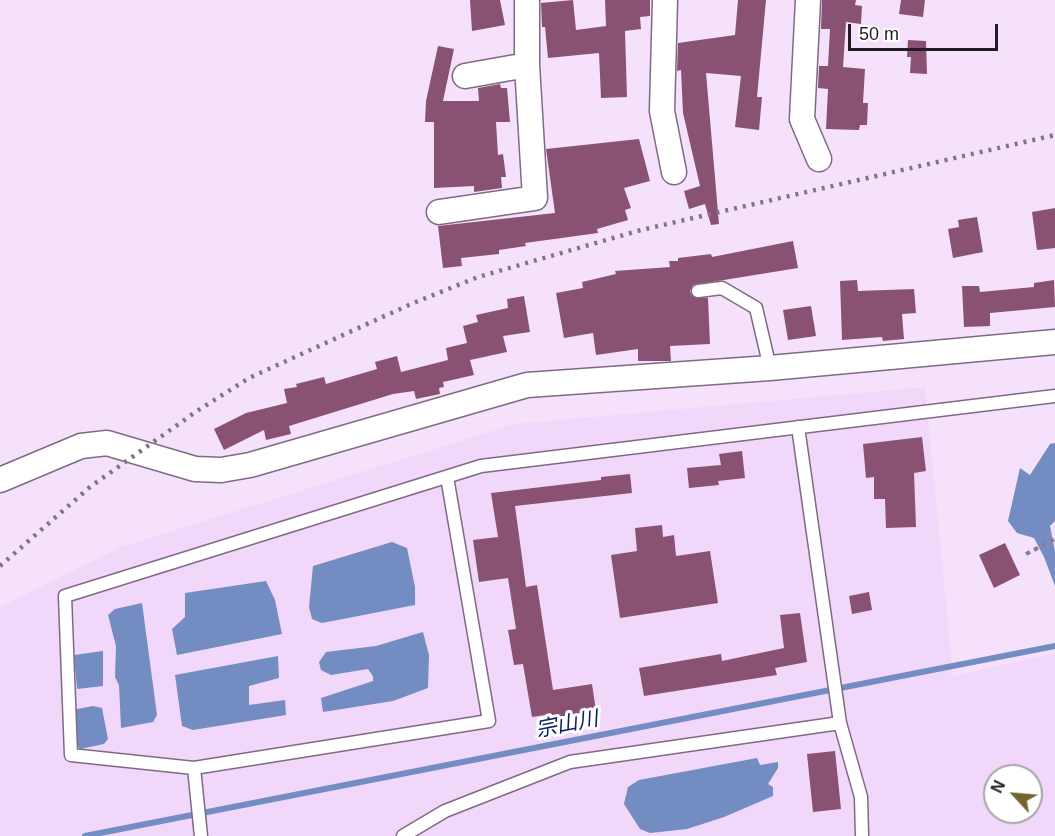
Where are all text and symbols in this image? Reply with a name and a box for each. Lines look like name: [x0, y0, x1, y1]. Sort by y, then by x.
scale bar: [851, 12, 1001, 50]
text: 50 m: [859, 24, 899, 44]
water label: 宗山川: [534, 707, 600, 743]
north arrow: [983, 764, 1043, 824]
text: N: [988, 778, 1008, 796]

